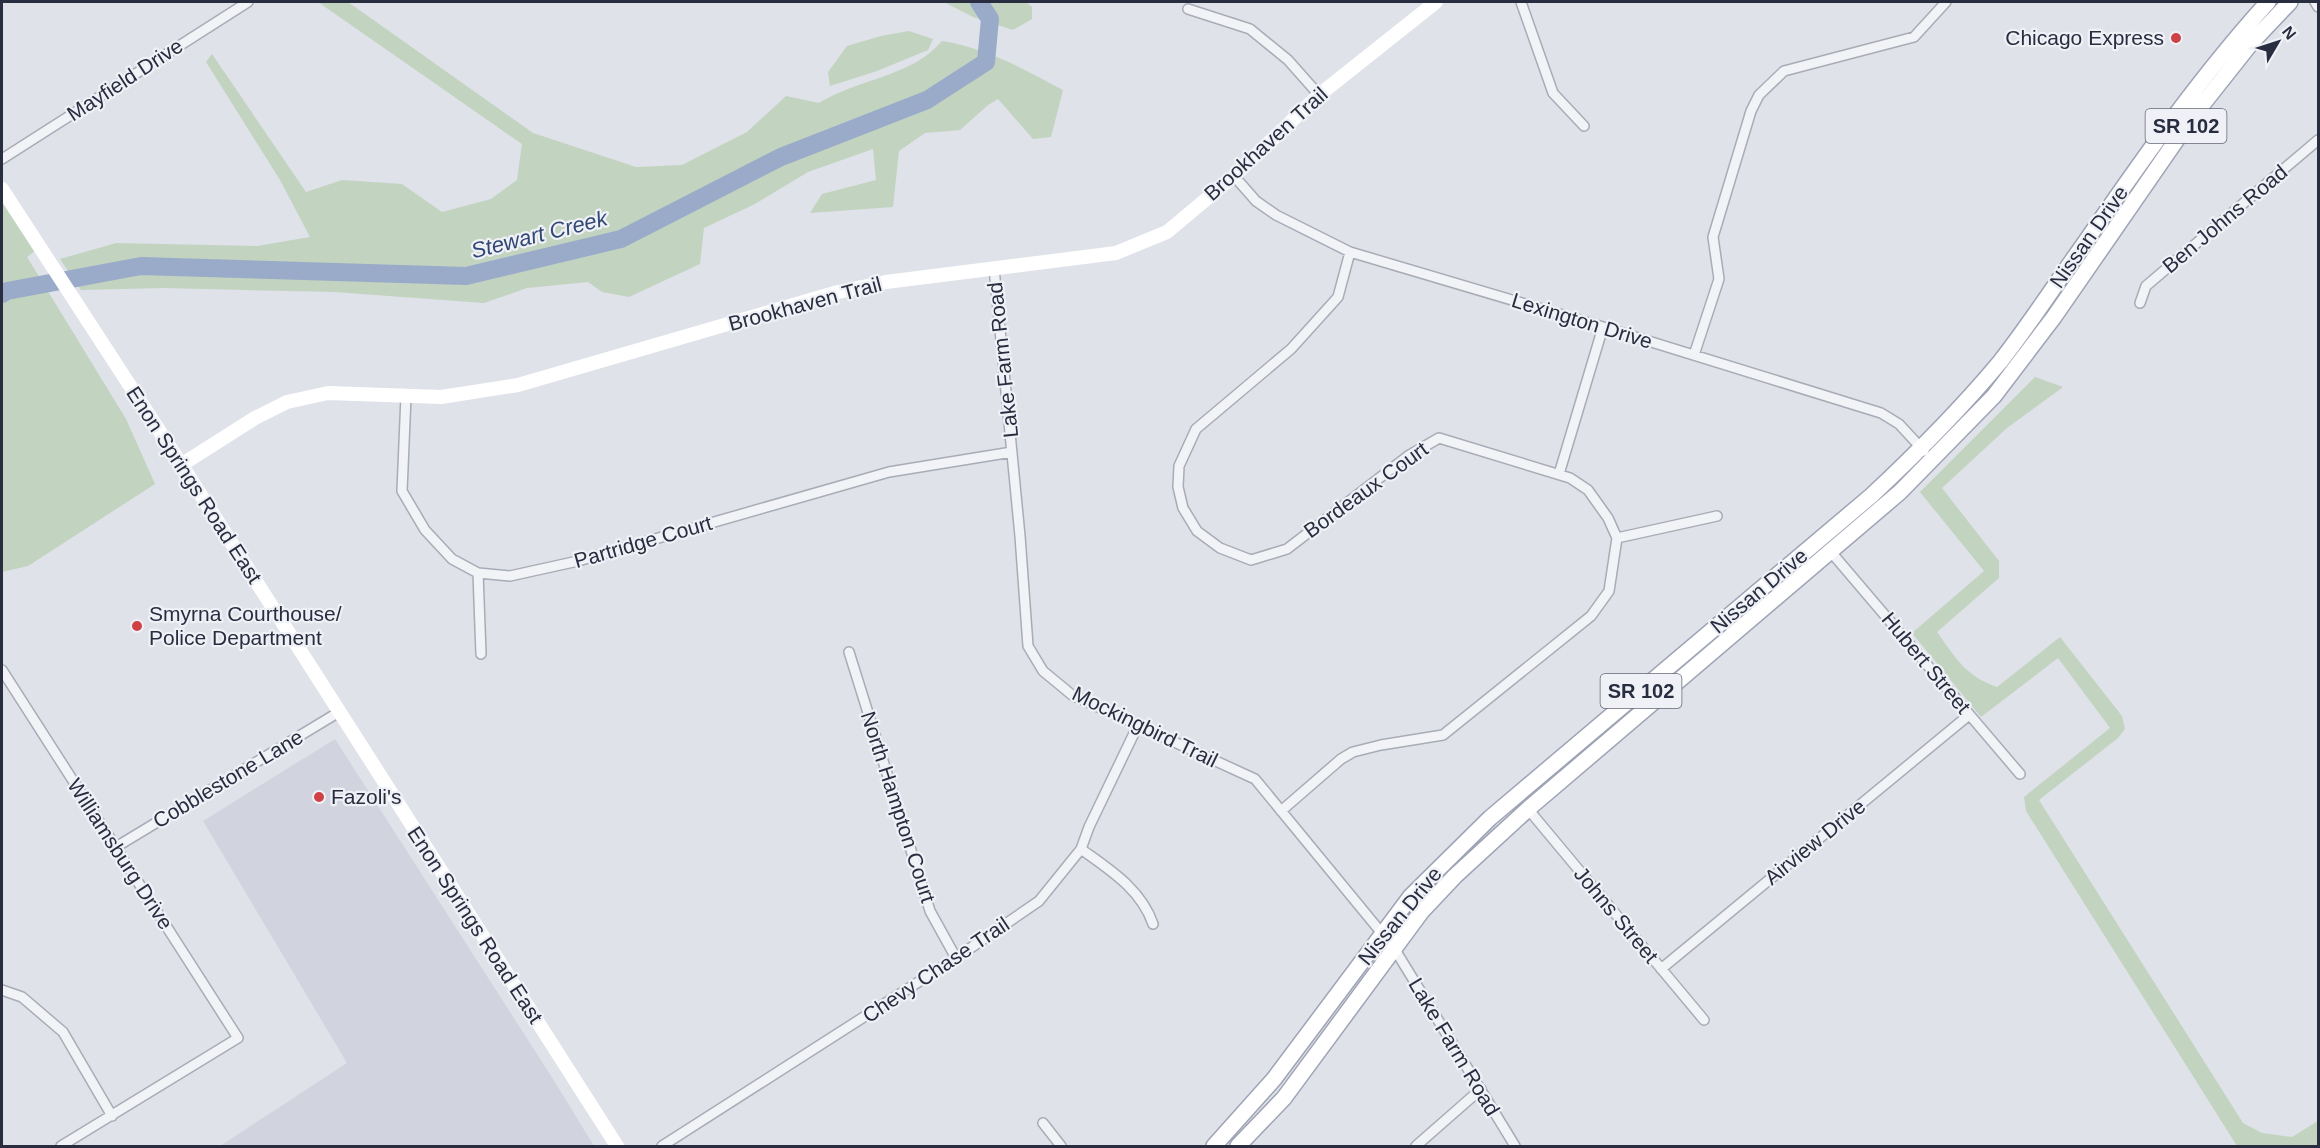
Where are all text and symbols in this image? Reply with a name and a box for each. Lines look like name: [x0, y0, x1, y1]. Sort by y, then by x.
north arrow: [2248, 12, 2308, 72]
text: N: [2279, 23, 2300, 43]
place label: Chicago Express: [2005, 26, 2164, 49]
marker: Chicago Express: [2169, 31, 2183, 45]
street label: Mayfield Drive: [63, 34, 187, 125]
street label: Brookhaven Trail: [1199, 82, 1332, 205]
road number: SR 102: [2146, 109, 2226, 143]
street label: Ben Johns Road: [2158, 160, 2292, 277]
street label: Nissan Drive: [2045, 181, 2132, 292]
water label: Stewart Creek: [468, 205, 611, 263]
street label: Brookhaven Trail: [726, 272, 884, 335]
street label: Lake Farm Road: [983, 281, 1022, 439]
street label: Lexington Drive: [1509, 288, 1655, 353]
street label: Enon Springs Road East: [122, 382, 267, 588]
street label: Bordeaux Court: [1299, 437, 1432, 542]
street label: Partridge Court: [571, 511, 715, 572]
street label: Nissan Drive: [1706, 544, 1812, 638]
place label: Smyrna Courthouse/ Police Department: [149, 602, 342, 649]
street label: Hubert Street: [1877, 607, 1975, 718]
marker: Smyrna Courthouse/ Police Department: [130, 619, 144, 633]
road number: SR 102: [1600, 674, 1682, 708]
street label: Mockingbird Trail: [1069, 681, 1222, 772]
street label: North Hampton Court: [857, 708, 940, 905]
street label: Cobblestone Lane: [149, 725, 307, 832]
street label: Williamsburg Drive: [63, 774, 178, 933]
place label: Fazoli's: [331, 785, 402, 808]
marker: Fazoli's: [312, 790, 326, 804]
street label: Airview Drive: [1760, 794, 1870, 889]
street label: Enon Springs Road East: [403, 822, 548, 1028]
street label: Nissan Drive: [1353, 862, 1446, 969]
street label: Johns Street: [1570, 862, 1663, 967]
street label: Chevy Chase Trail: [858, 912, 1013, 1027]
street label: Lake Farm Road: [1404, 974, 1505, 1120]

